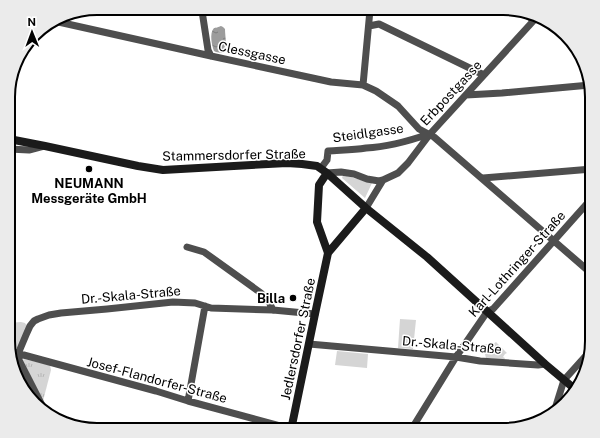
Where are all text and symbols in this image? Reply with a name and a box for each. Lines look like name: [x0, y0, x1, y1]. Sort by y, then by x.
north arrow: [12, 12, 52, 52]
text: N: [27, 16, 36, 28]
street label: Clessgasse: [217, 39, 287, 67]
street label: Erbpostgasse: [417, 58, 485, 128]
street label: Steidlgasse: [332, 121, 404, 145]
street label: Stammersdorfer Straße: [162, 146, 306, 164]
marker: NEUMANN Messgeräte GmbH: [84, 164, 94, 174]
place label: NEUMANN Messgeräte GmbH: [31, 176, 147, 206]
street label: Karl-Lothringer-Straße: [466, 208, 568, 320]
street label: Jedlersdorfer Straße: [278, 277, 318, 401]
street label: Dr.-Skala-Straße: [81, 283, 181, 307]
place label: Billa: [257, 291, 285, 306]
marker: Billa: [288, 293, 298, 303]
street label: Dr.-Skala-Straße: [402, 333, 502, 357]
street label: Josef-Flandorfer-Straße: [85, 354, 229, 406]

